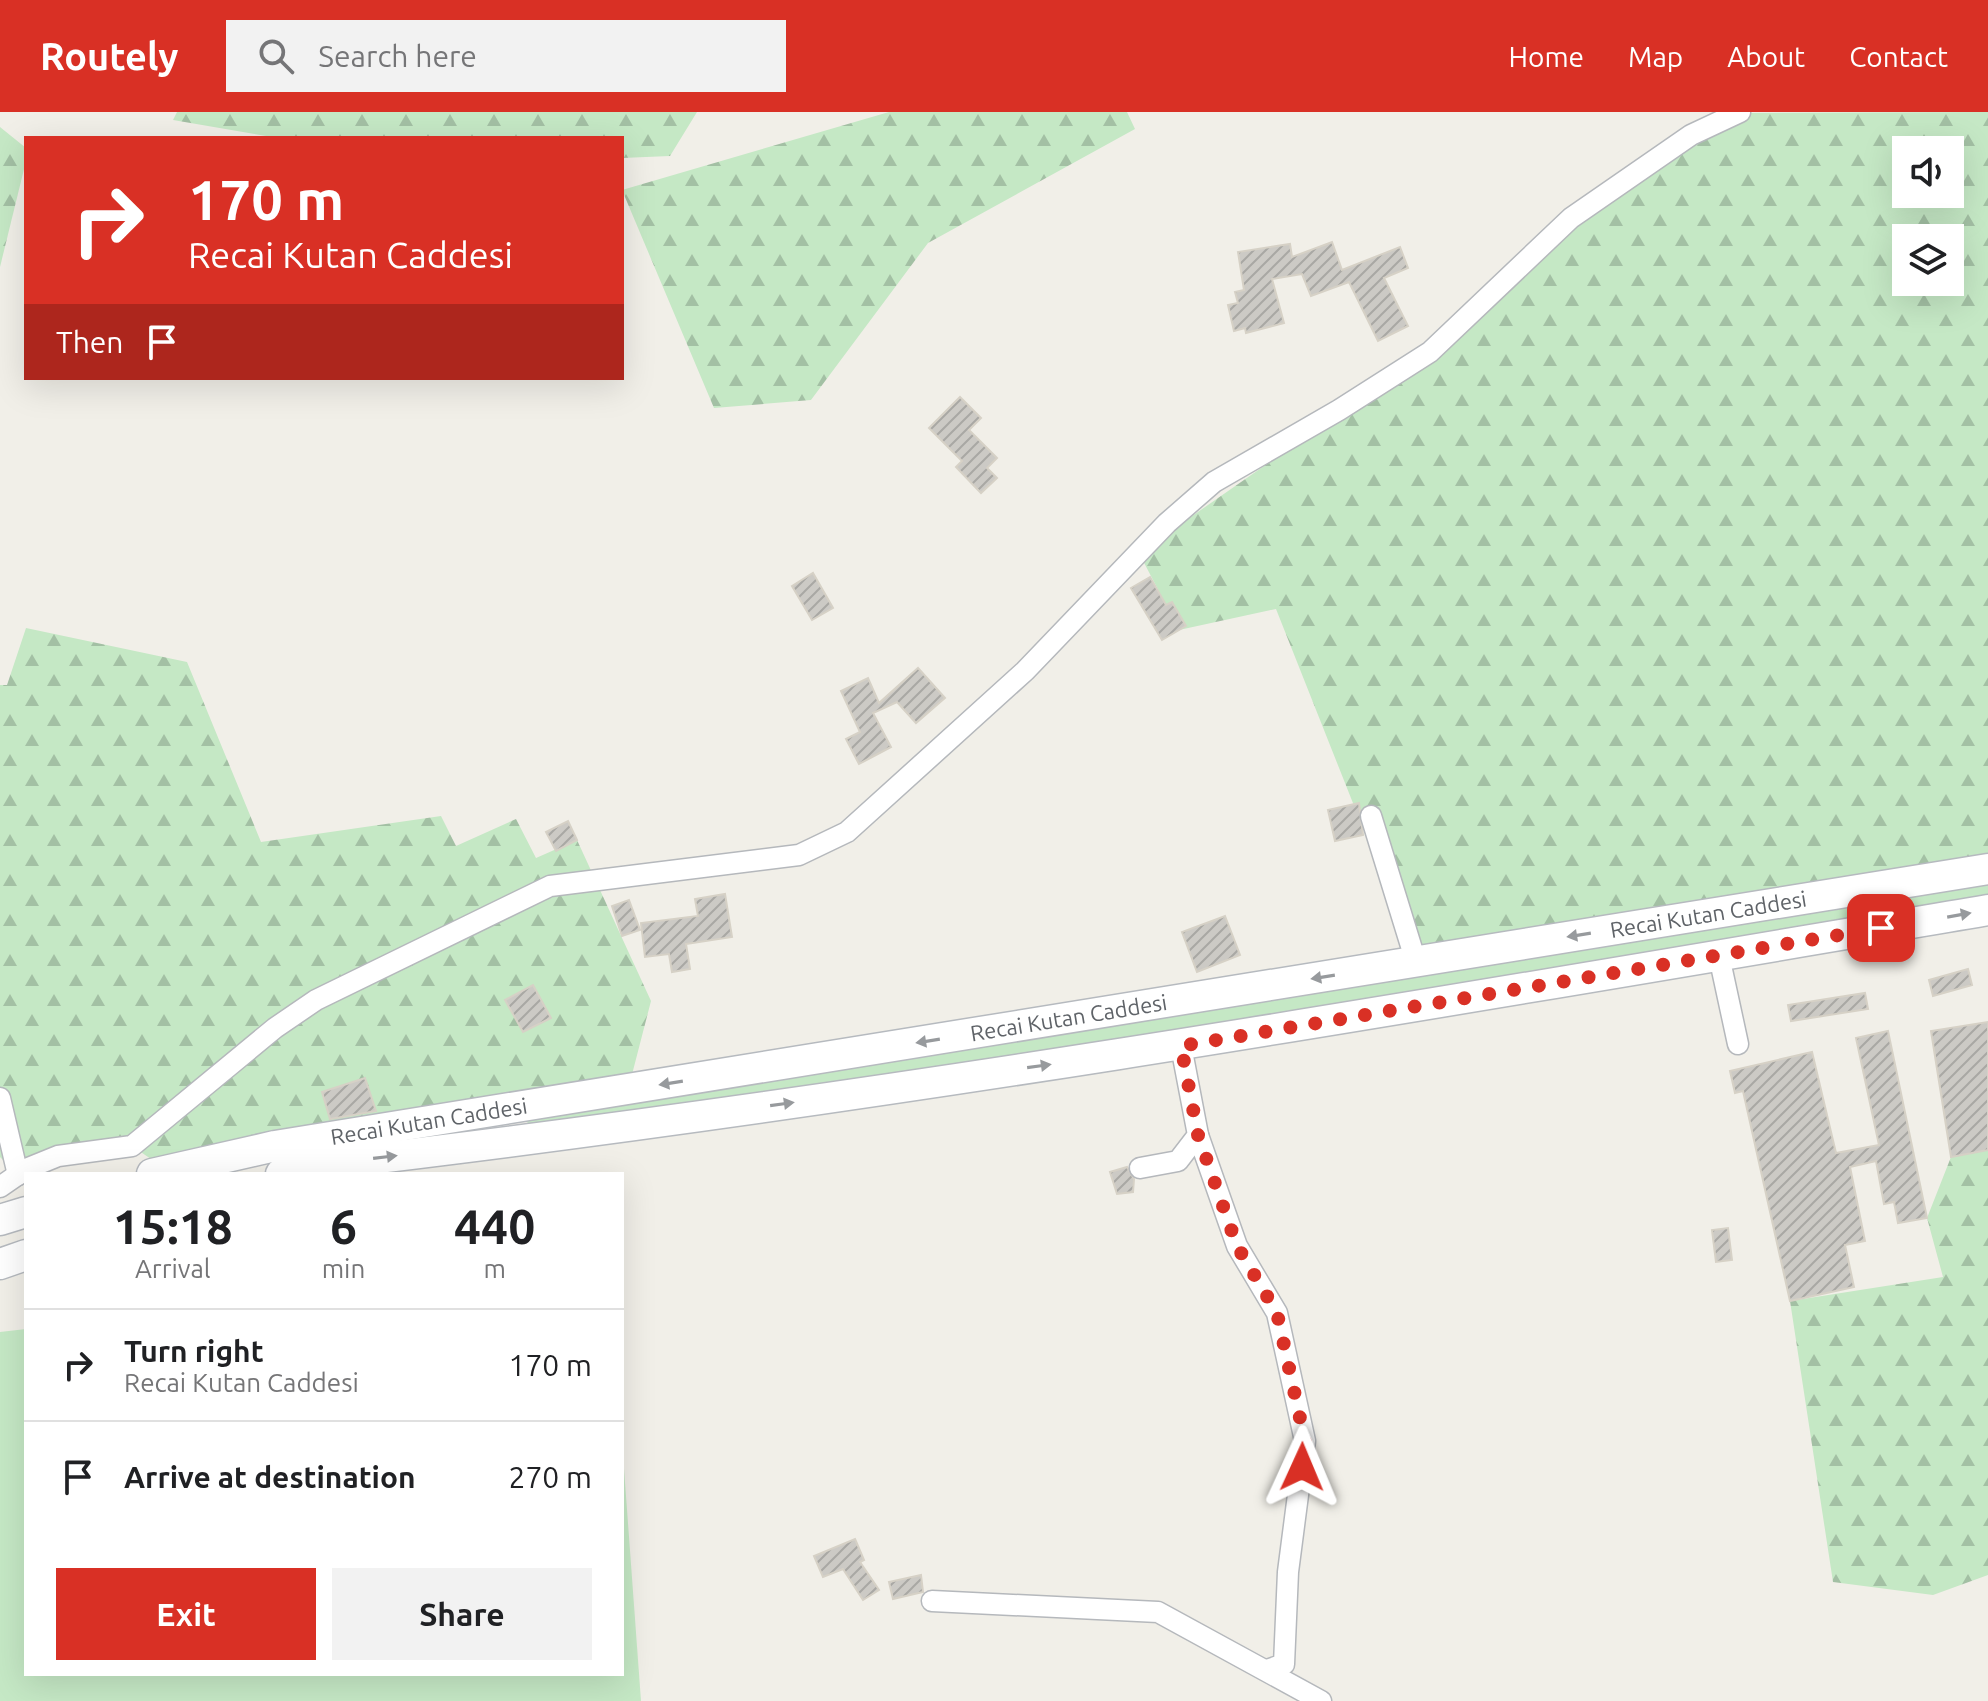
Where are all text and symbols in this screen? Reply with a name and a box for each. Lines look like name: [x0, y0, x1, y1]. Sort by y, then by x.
search box: [226, 20, 786, 92]
icon: search: [254, 34, 298, 78]
text: Routely: [40, 35, 178, 77]
text: Search here: [318, 39, 477, 73]
text: Home: [1509, 41, 1584, 72]
text: Map: [1628, 41, 1683, 72]
text: About: [1727, 41, 1805, 72]
text: Contact: [1849, 41, 1948, 72]
map controls: [1892, 136, 1964, 296]
button: sound: [1892, 136, 1964, 208]
icon: right: [56, 168, 160, 272]
text: 170 m: [188, 168, 344, 231]
button: layers: [1892, 224, 1964, 296]
text: Recai Kutan Caddesi: [188, 234, 513, 275]
icon: arrive: [140, 320, 184, 364]
text: Then: [56, 325, 124, 359]
street label: Recai Kutan Caddesi: [1608, 886, 1808, 942]
pin: [1847, 894, 1915, 962]
icon: arrive: [1859, 906, 1903, 950]
one-way arrow: [1946, 909, 1971, 921]
one-way arrow: [1567, 930, 1592, 942]
one-way arrow: [1310, 972, 1335, 984]
street label: Recai Kutan Caddesi: [968, 989, 1169, 1045]
one-way arrow: [915, 1036, 940, 1048]
one-way arrow: [1027, 1060, 1052, 1072]
one-way arrow: [659, 1077, 684, 1090]
street label: Recai Kutan Caddesi: [329, 1092, 529, 1149]
one-way arrow: [770, 1097, 795, 1110]
one-way arrow: [373, 1150, 398, 1163]
text: 15:18: [113, 1199, 233, 1253]
text: 6: [330, 1199, 357, 1253]
text: 440: [454, 1199, 535, 1253]
text: Arrival: [135, 1254, 211, 1283]
text: min: [322, 1254, 365, 1283]
text: m: [483, 1254, 506, 1283]
text: Turn right: [124, 1334, 264, 1368]
icon: right: [56, 1343, 100, 1387]
text: 170 m: [508, 1348, 592, 1382]
text: Recai Kutan Caddesi: [124, 1368, 359, 1397]
position arrow: [1260, 1425, 1344, 1509]
icon: arrive: [56, 1455, 100, 1499]
text: Arrive at destination: [124, 1460, 416, 1494]
text: 270 m: [508, 1460, 592, 1494]
button: Exit: [56, 1568, 316, 1660]
button: Share: [332, 1568, 592, 1660]

